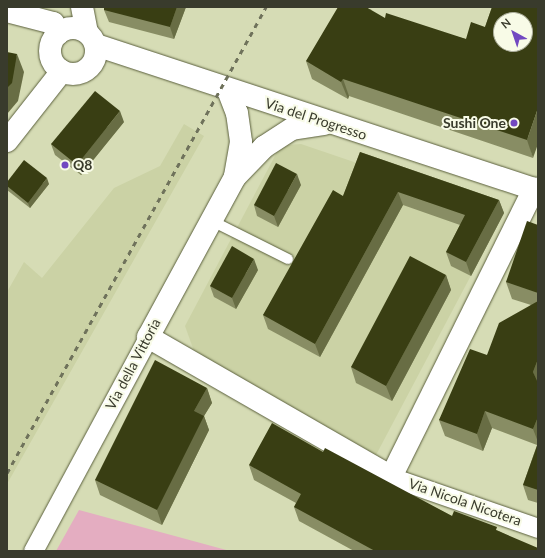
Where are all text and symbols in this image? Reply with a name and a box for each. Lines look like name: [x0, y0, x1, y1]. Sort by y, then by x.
north arrow: [493, 12, 533, 52]
text: N: [498, 15, 513, 31]
street label: Via del Progresso: [263, 95, 369, 143]
place label: Sushi One: [443, 115, 506, 131]
marker: Sushi One: [509, 118, 519, 128]
place label: Q8: [73, 157, 92, 173]
marker: Q8: [60, 160, 70, 170]
street label: Via della Vittoria: [102, 315, 164, 413]
street label: Via Nicola Nicotera: [406, 475, 524, 529]

